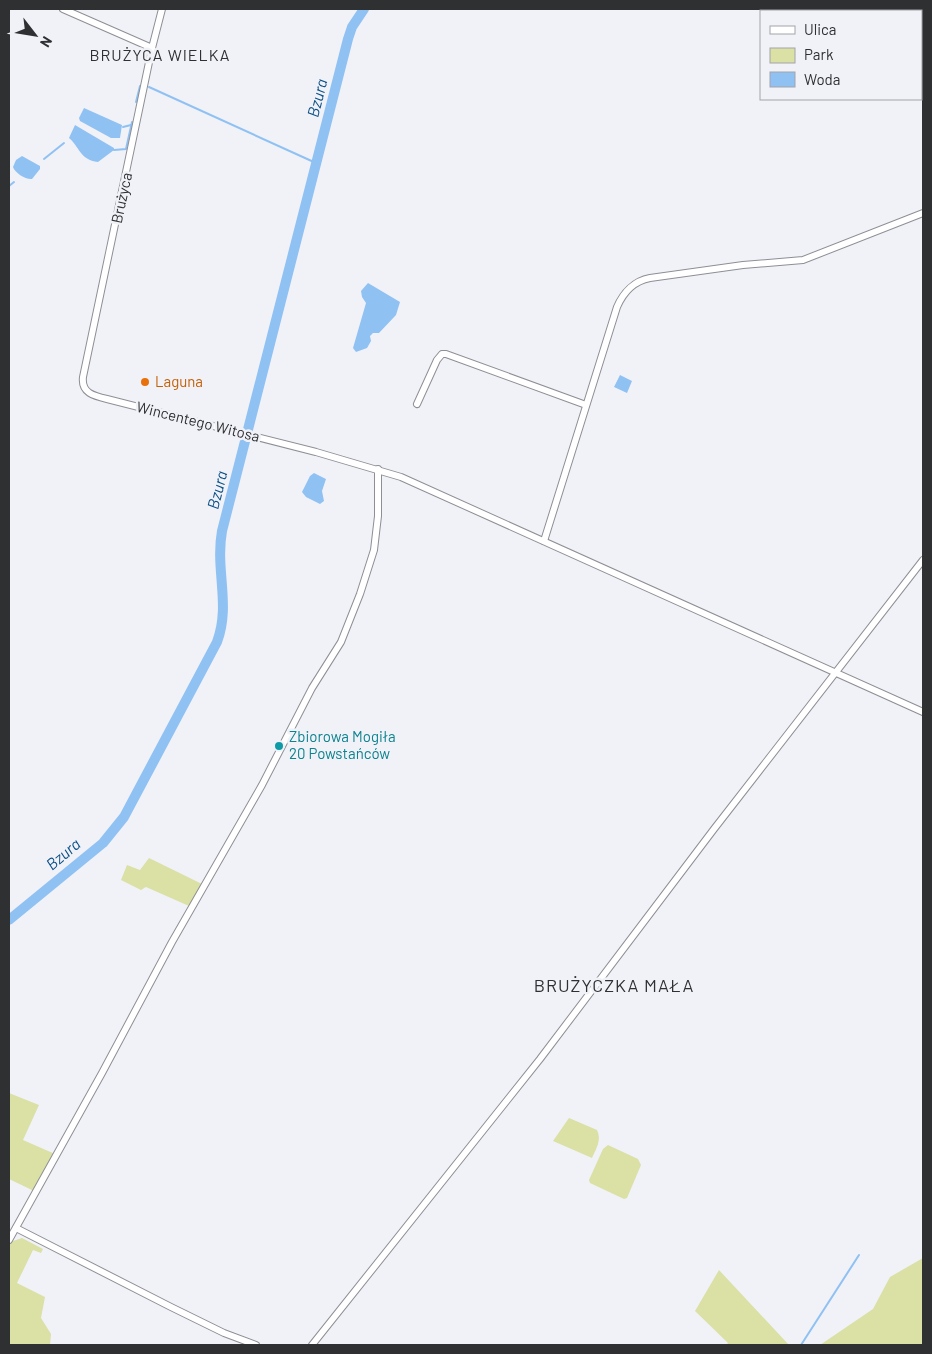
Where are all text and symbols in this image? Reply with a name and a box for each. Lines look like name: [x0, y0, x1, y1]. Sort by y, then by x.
north arrow: [10, 10, 60, 60]
legend: [760, 10, 922, 100]
text: Ulica: [804, 20, 836, 38]
text: N: [37, 34, 56, 50]
district label: BRUŻYCA WIELKA: [89, 45, 231, 64]
text: Park: [804, 45, 834, 63]
text: Woda: [804, 70, 840, 88]
water label: Bzura: [303, 77, 330, 119]
street label: Brużyca: [107, 171, 135, 225]
place label: Laguna: [155, 372, 203, 390]
marker: Laguna: [139, 376, 151, 388]
street label: Wincentego Witosa: [135, 397, 262, 445]
water label: Bzura: [203, 469, 230, 511]
place label: Zbiorowa Mogiła 20 Powstańców: [289, 727, 396, 762]
marker: Zbiorowa Mogiła 20 Powstańców: [273, 740, 285, 752]
water label: Bzura: [42, 834, 84, 873]
district label: BRUŻYCZKA MAŁA: [534, 974, 694, 996]

